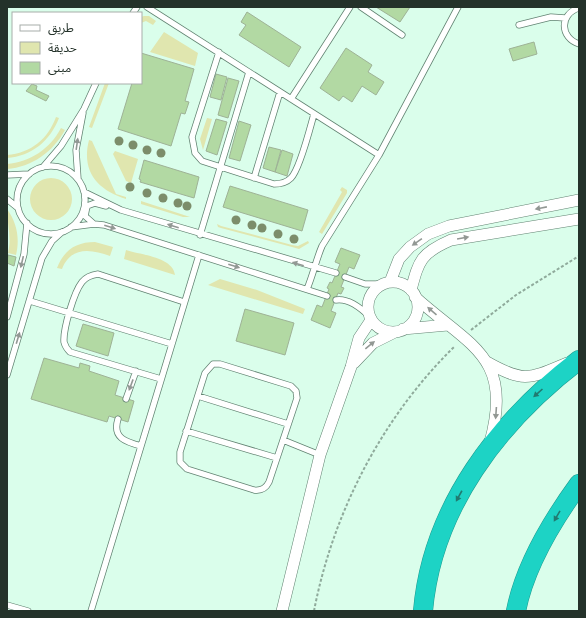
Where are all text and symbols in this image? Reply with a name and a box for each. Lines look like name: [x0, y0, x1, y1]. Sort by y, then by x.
legend: [12, 12, 142, 84]
text: طريق: [48, 20, 74, 36]
text: حديقة: [48, 40, 77, 55]
text: مبنى: [48, 60, 71, 75]
one-way arrow: [74, 138, 80, 150]
one-way arrow: [535, 205, 547, 211]
one-way arrow: [167, 223, 179, 229]
one-way arrow: [104, 224, 116, 230]
one-way arrow: [457, 235, 469, 241]
one-way arrow: [411, 238, 422, 246]
one-way arrow: [19, 256, 25, 268]
one-way arrow: [292, 261, 304, 267]
one-way arrow: [228, 263, 240, 269]
one-way arrow: [426, 307, 437, 316]
one-way arrow: [15, 332, 21, 344]
one-way arrow: [365, 341, 376, 350]
one-way arrow: [127, 379, 133, 391]
one-way arrow: [533, 389, 543, 398]
one-way arrow: [492, 407, 499, 419]
one-way arrow: [455, 490, 462, 502]
one-way arrow: [553, 510, 560, 522]

